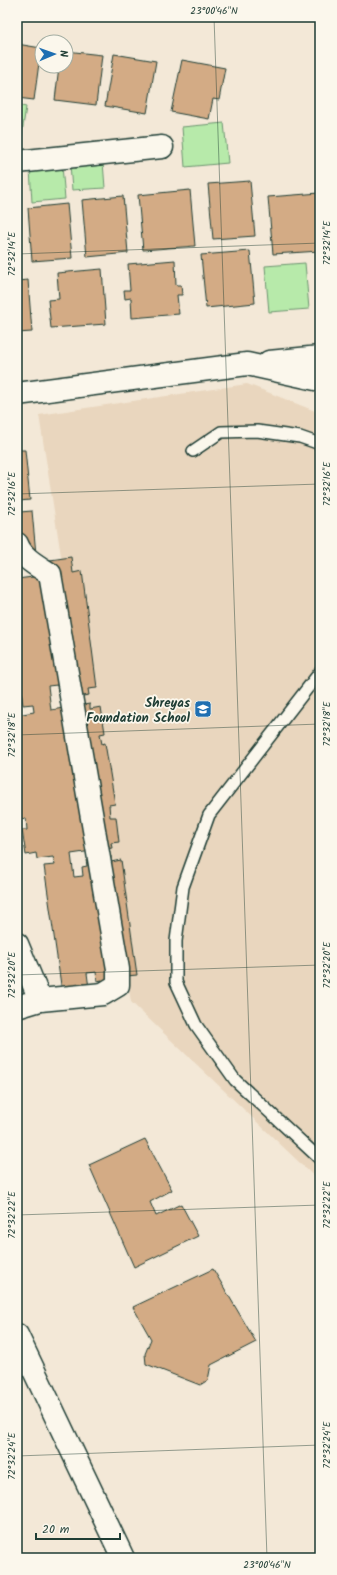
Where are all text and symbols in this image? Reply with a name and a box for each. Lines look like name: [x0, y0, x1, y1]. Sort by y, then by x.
text: 23°00'46"N: [190, 3, 238, 19]
north arrow: [34, 34, 74, 74]
text: N: [54, 50, 72, 58]
text: 72°32'14"E: [319, 220, 335, 265]
text: 72°32'14"E: [4, 231, 20, 276]
text: 72°32'16"E: [319, 461, 335, 506]
text: 72°32'16"E: [4, 471, 20, 516]
place label: Shreyas Foundation School: [86, 693, 191, 729]
school or university icon: Shreyas Foundation School: [193, 699, 213, 719]
text: 72°32'18"E: [319, 700, 335, 747]
text: 72°32'18"E: [4, 711, 20, 758]
text: 72°32'20"E: [319, 940, 335, 988]
text: 72°32'20"E: [4, 950, 20, 998]
text: 72°32'22"E: [319, 1180, 335, 1229]
text: 72°32'22"E: [4, 1190, 20, 1239]
text: 72°32'24"E: [319, 1420, 335, 1469]
text: 72°32'24"E: [4, 1431, 20, 1480]
scale bar: [36, 1515, 120, 1541]
text: 20 m: [42, 1520, 70, 1539]
text: 23°00'46"N: [243, 1557, 291, 1573]

